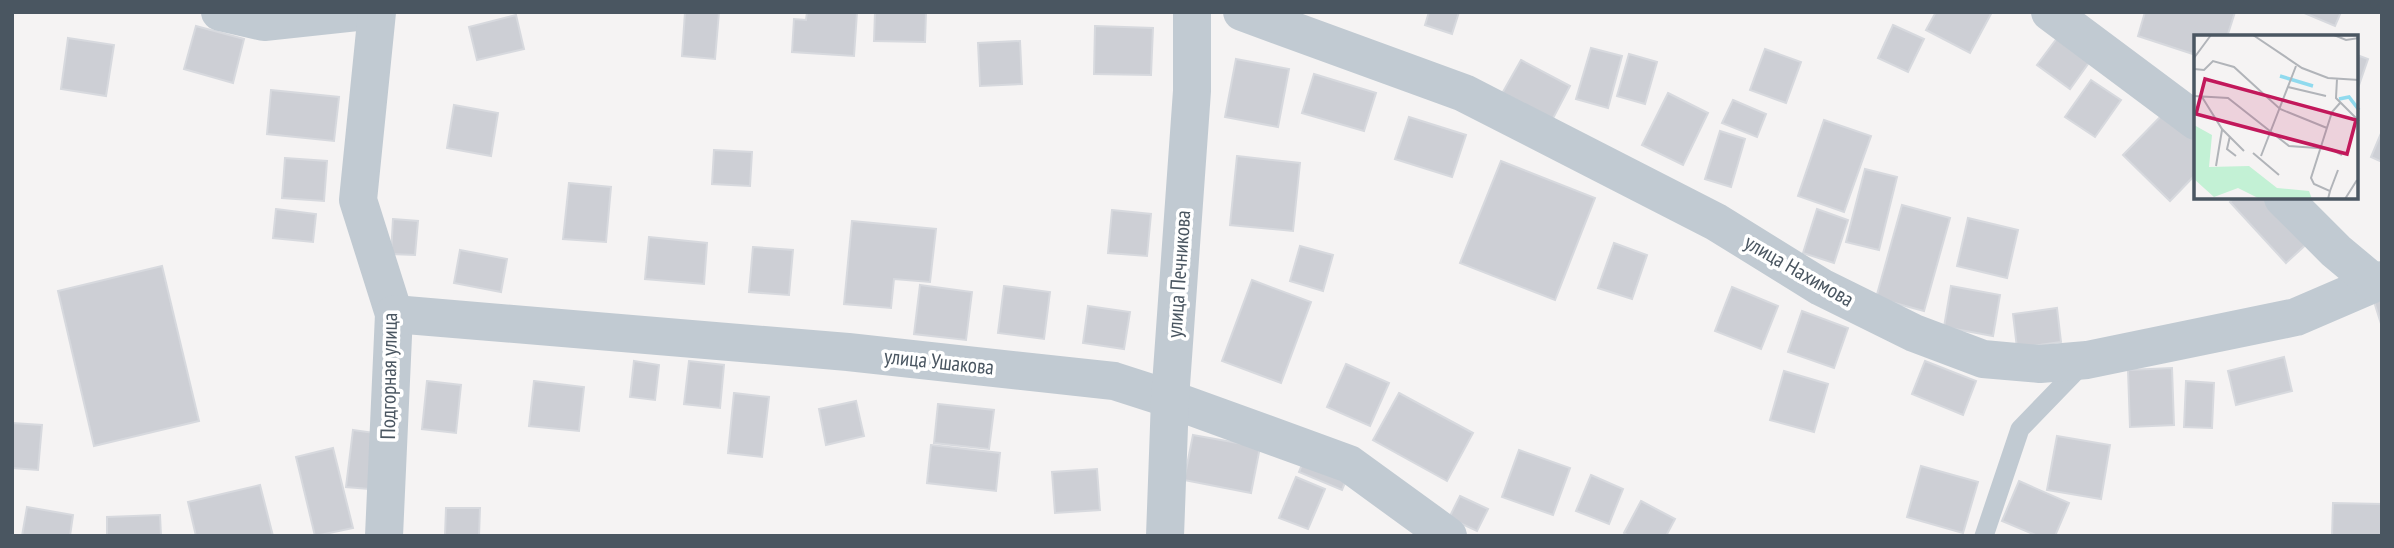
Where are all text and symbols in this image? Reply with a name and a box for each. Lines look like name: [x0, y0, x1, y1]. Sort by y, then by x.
inset map: [2194, 35, 2359, 200]
street label: улица Печникова: [1161, 209, 1196, 339]
street label: улица Нахимова: [1740, 228, 1859, 313]
street label: Подгорная улица: [374, 312, 403, 440]
street label: улица Ушакова: [883, 342, 995, 381]

